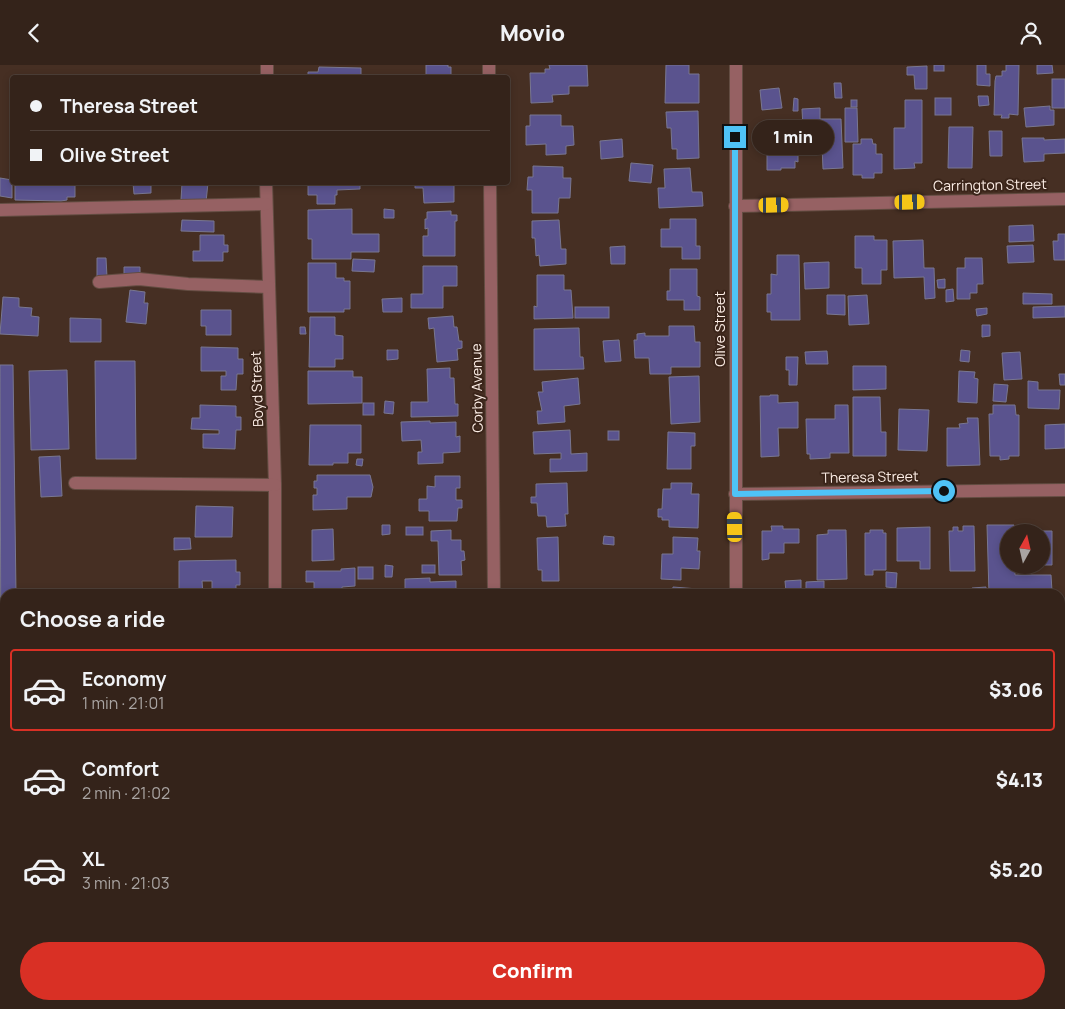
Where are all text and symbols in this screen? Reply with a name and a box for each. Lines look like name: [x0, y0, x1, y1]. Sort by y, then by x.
text: Movio: [500, 18, 565, 48]
icon: back: [20, 19, 48, 47]
icon: person: [1017, 19, 1045, 47]
text: Theresa Street: [60, 93, 198, 119]
callout: 1 min: [752, 119, 835, 155]
route end: [724, 126, 746, 148]
text: 1 min: [773, 126, 813, 148]
text: Olive Street: [60, 142, 169, 168]
street label: Carrington Street: [933, 174, 1047, 195]
car: [894, 194, 925, 210]
car: [758, 197, 789, 213]
street label: Olive Street: [710, 291, 729, 367]
street label: Corby Avenue: [466, 343, 487, 433]
street label: Boyd Street: [246, 350, 267, 427]
street label: Theresa Street: [821, 466, 919, 487]
route start: [933, 480, 955, 502]
car: [727, 512, 742, 542]
north arrow: [1000, 524, 1050, 574]
map controls: [1000, 524, 1050, 574]
text: Choose a ride: [20, 604, 165, 634]
text: Economy: [82, 666, 166, 692]
icon: car: [22, 668, 67, 713]
text: $3.06: [989, 677, 1043, 703]
text: 1 min · 21:01: [82, 692, 164, 714]
text: Comfort: [82, 756, 159, 782]
icon: car: [22, 758, 67, 803]
text: $4.13: [996, 767, 1043, 793]
text: 2 min · 21:02: [82, 782, 170, 804]
text: XL: [82, 846, 105, 872]
icon: car: [22, 848, 67, 893]
text: $5.20: [989, 857, 1043, 883]
text: 3 min · 21:03: [82, 872, 170, 894]
button: Confirm: [20, 942, 1045, 1000]

